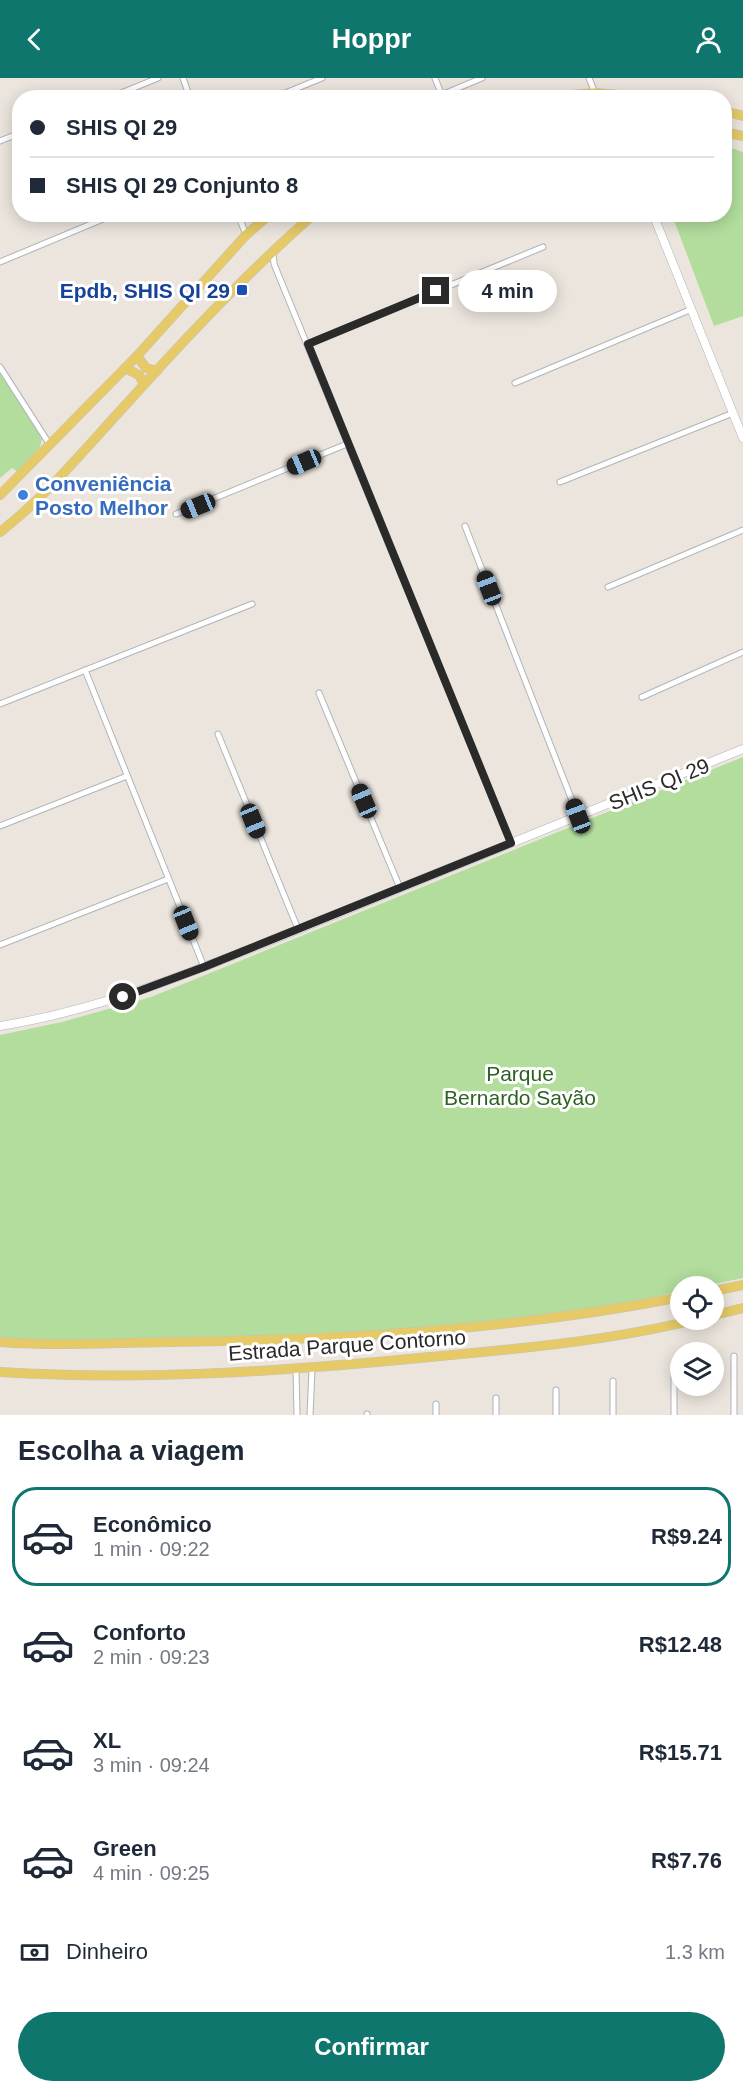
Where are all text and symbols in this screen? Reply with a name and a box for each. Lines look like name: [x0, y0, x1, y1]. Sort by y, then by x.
icon: back: [18, 23, 51, 56]
icon: person: [692, 23, 725, 56]
text: Hoppr: [332, 24, 411, 54]
text: SHIS QI 29: [66, 115, 177, 140]
text: SHIS QI 29 Conjunto 8: [66, 173, 298, 198]
callout: 4 min: [457, 270, 556, 312]
route end: [422, 277, 449, 304]
place label: Epdb, SHIS QI 29: [60, 279, 230, 302]
text: 4 min: [481, 280, 534, 302]
marker: Epdb, SHIS QI 29: [235, 283, 249, 297]
car: [284, 447, 324, 477]
place label: Conveniência Posto Melhor: [35, 472, 172, 519]
marker: Conveniência Posto Melhor: [16, 488, 30, 502]
car: [178, 491, 218, 521]
car: [474, 568, 504, 608]
street label: SHIS QI 29: [605, 753, 713, 815]
car: [349, 781, 379, 821]
car: [563, 796, 593, 836]
car: [238, 801, 268, 841]
car: [171, 903, 201, 943]
route start: [109, 983, 136, 1010]
park label: Parque Bernardo Sayão: [444, 1062, 596, 1109]
map controls: [670, 1276, 724, 1396]
button: locate: [670, 1276, 724, 1330]
street label: Estrada Parque Contorno: [227, 1325, 467, 1365]
button: layers: [670, 1342, 724, 1396]
text: Escolha a viagem: [18, 1436, 245, 1466]
icon: car: [21, 1510, 75, 1564]
text: Econômico: [93, 1512, 212, 1537]
text: R$9.24: [651, 1524, 722, 1549]
text: 1 min · 09:22: [93, 1538, 210, 1560]
icon: car: [21, 1618, 75, 1672]
text: Conforto: [93, 1620, 186, 1645]
text: R$12.48: [639, 1632, 722, 1657]
text: 2 min · 09:23: [93, 1646, 210, 1668]
icon: car: [21, 1726, 75, 1780]
text: XL: [93, 1728, 121, 1753]
text: R$15.71: [639, 1740, 722, 1765]
text: 3 min · 09:24: [93, 1754, 210, 1776]
icon: car: [21, 1834, 75, 1888]
text: Green: [93, 1836, 157, 1861]
text: R$7.76: [651, 1848, 722, 1873]
text: 4 min · 09:25: [93, 1862, 210, 1884]
icon: cash: [18, 1936, 51, 1969]
text: Dinheiro: [66, 1939, 148, 1964]
text: 1.3 km: [665, 1941, 725, 1963]
button: Confirmar: [18, 2012, 725, 2081]

